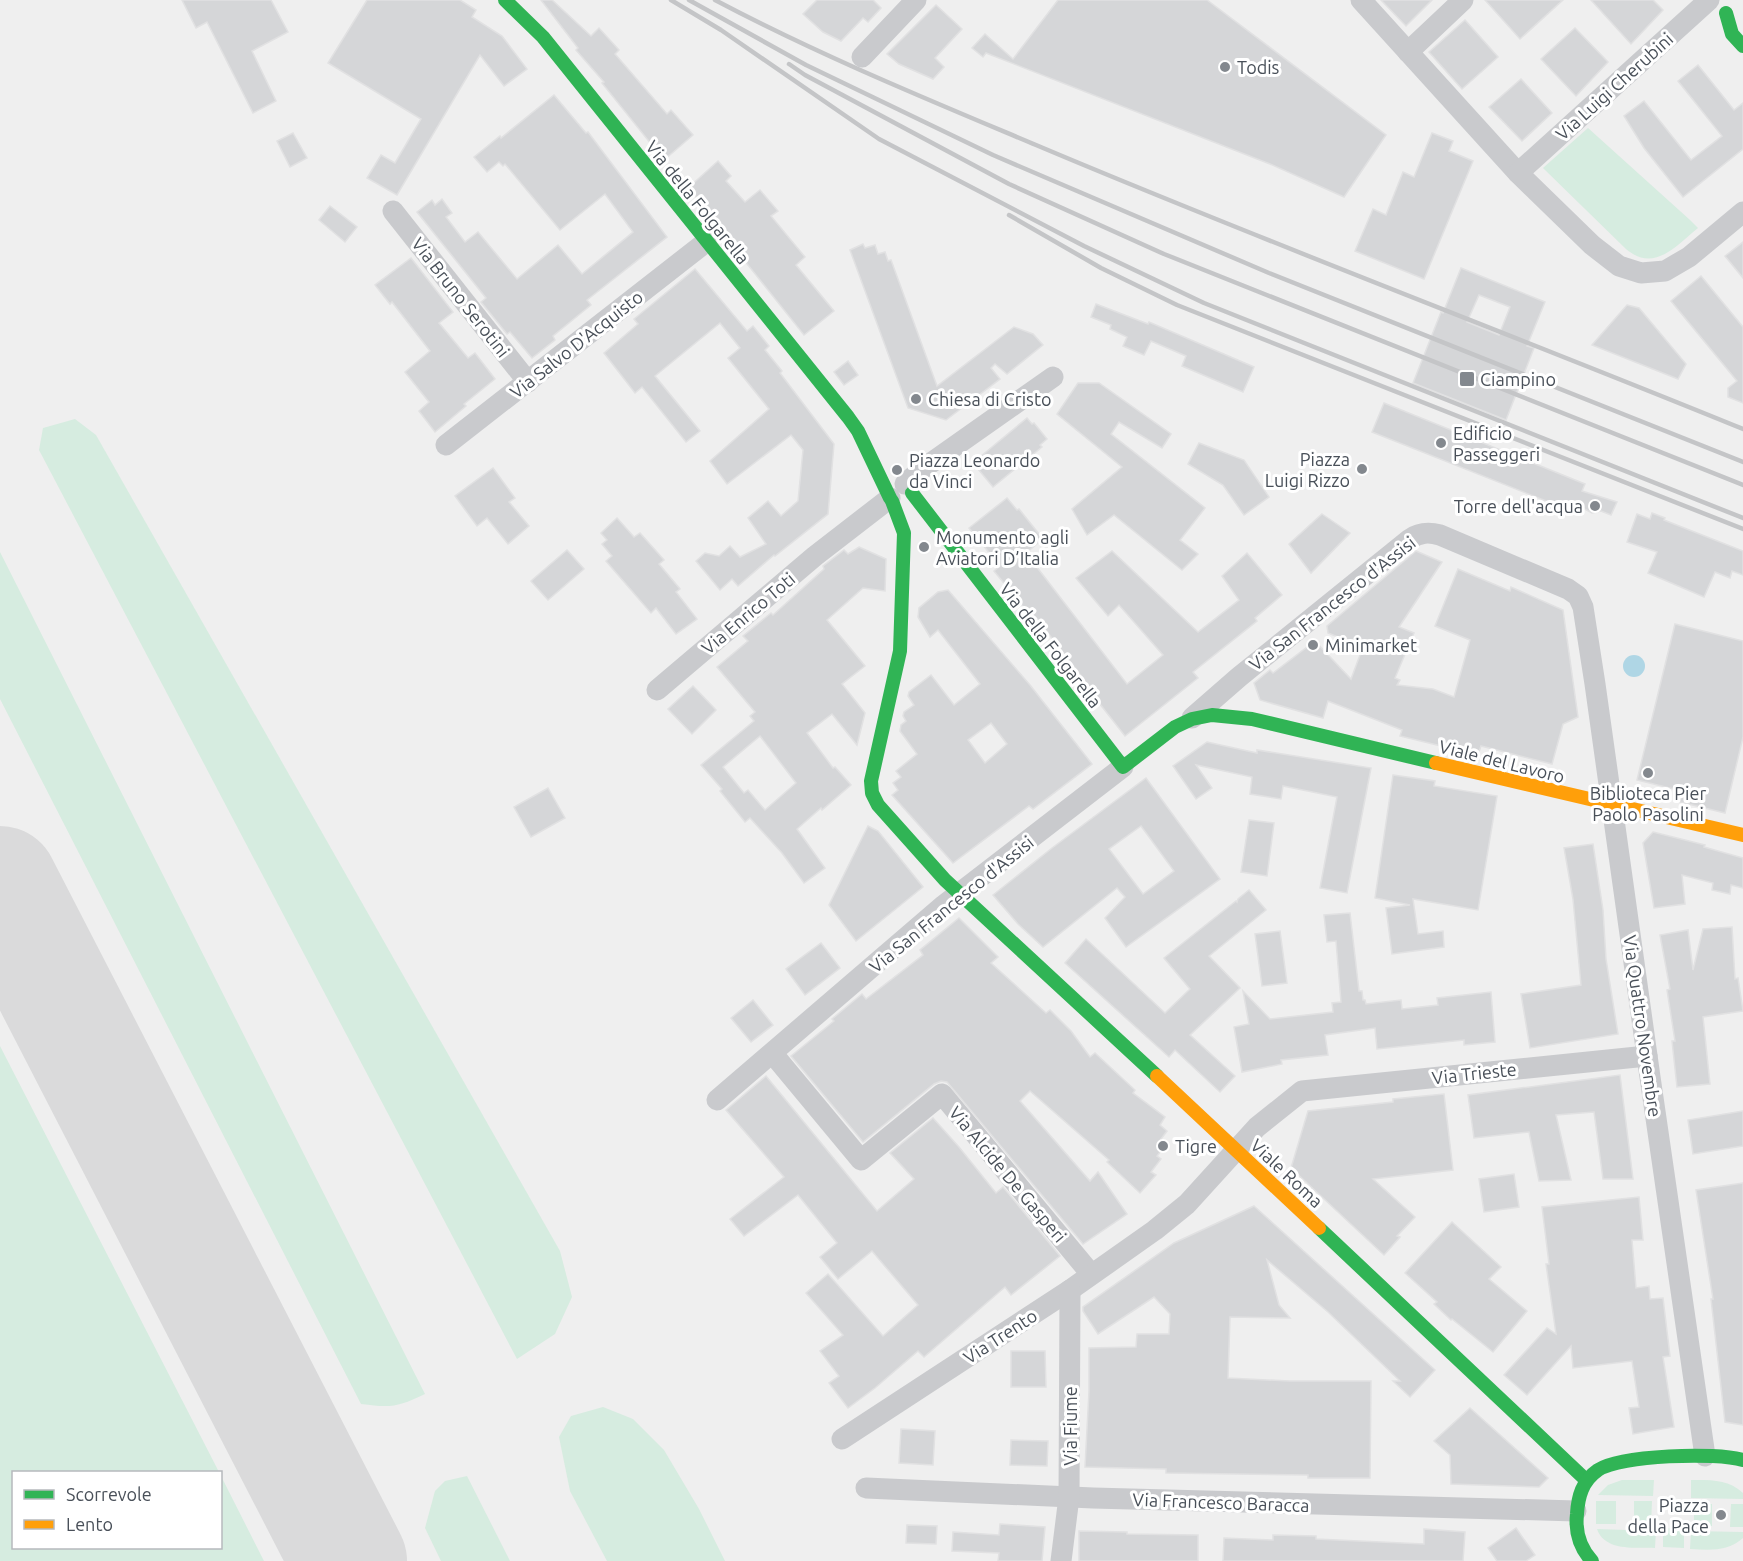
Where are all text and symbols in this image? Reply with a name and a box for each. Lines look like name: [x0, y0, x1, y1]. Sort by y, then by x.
street label: Via Luigi Cherubini: [1551, 28, 1677, 144]
place label: Todis: [1237, 57, 1280, 77]
marker: Todis: [1218, 60, 1232, 74]
street label: Via della Folgarella: [642, 136, 754, 268]
street label: Via Bruno Serotini: [408, 233, 514, 361]
street label: Via Salvo D'Acquisto: [506, 286, 646, 402]
place label: Ciampino: [1480, 369, 1556, 389]
marker: Ciampino: [1458, 370, 1476, 388]
place label: Chiesa di Cristo: [928, 389, 1051, 409]
marker: Chiesa di Cristo: [909, 392, 923, 406]
place label: Edificio Passeggeri: [1453, 423, 1540, 464]
marker: Edificio Passeggeri: [1434, 436, 1448, 450]
place label: Piazza Luigi Rizzo: [1265, 449, 1350, 490]
place label: Piazza Leonardo da Vinci: [909, 450, 1040, 491]
marker: Piazza Luigi Rizzo: [1355, 462, 1369, 476]
marker: Piazza Leonardo da Vinci: [890, 463, 904, 477]
place label: Torre dell'acqua: [1454, 496, 1583, 516]
marker: Torre dell'acqua: [1588, 499, 1602, 513]
place label: Monumento agli Aviatori D’Italia: [936, 527, 1069, 568]
street label: Via San Francesco d'Assisi: [1245, 532, 1419, 674]
marker: Monumento agli Aviatori D’Italia: [917, 540, 931, 554]
street label: Via Enrico Toti: [697, 568, 799, 658]
street label: Via della Folgarella: [996, 579, 1106, 711]
place label: Minimarket: [1325, 635, 1417, 655]
marker: Minimarket: [1306, 638, 1320, 652]
street label: Viale del Lavoro: [1437, 736, 1567, 786]
marker: Biblioteca Pier Paolo Pasolini: [1641, 766, 1655, 780]
place label: Biblioteca Pier Paolo Pasolini: [1590, 783, 1706, 824]
street label: Via San Francesco d'Assisi: [865, 832, 1037, 976]
street label: Via Quattro Novembre: [1619, 934, 1666, 1118]
street label: Via Trieste: [1431, 1059, 1517, 1087]
street label: Via Alcide De Gasperi: [945, 1102, 1071, 1246]
street label: Viale Roma: [1247, 1135, 1327, 1211]
place label: Tigre: [1175, 1136, 1217, 1156]
marker: Tigre: [1156, 1139, 1170, 1153]
street label: Via Trento: [959, 1305, 1041, 1367]
street label: Via Fiume: [1060, 1386, 1080, 1466]
legend: [12, 1471, 222, 1549]
text: Scorrevole: [66, 1484, 152, 1504]
street label: Via Francesco Baracca: [1132, 1489, 1310, 1515]
place label: Piazza della Pace: [1628, 1495, 1709, 1536]
marker: Piazza della Pace: [1714, 1508, 1728, 1522]
text: Lento: [66, 1514, 113, 1534]

